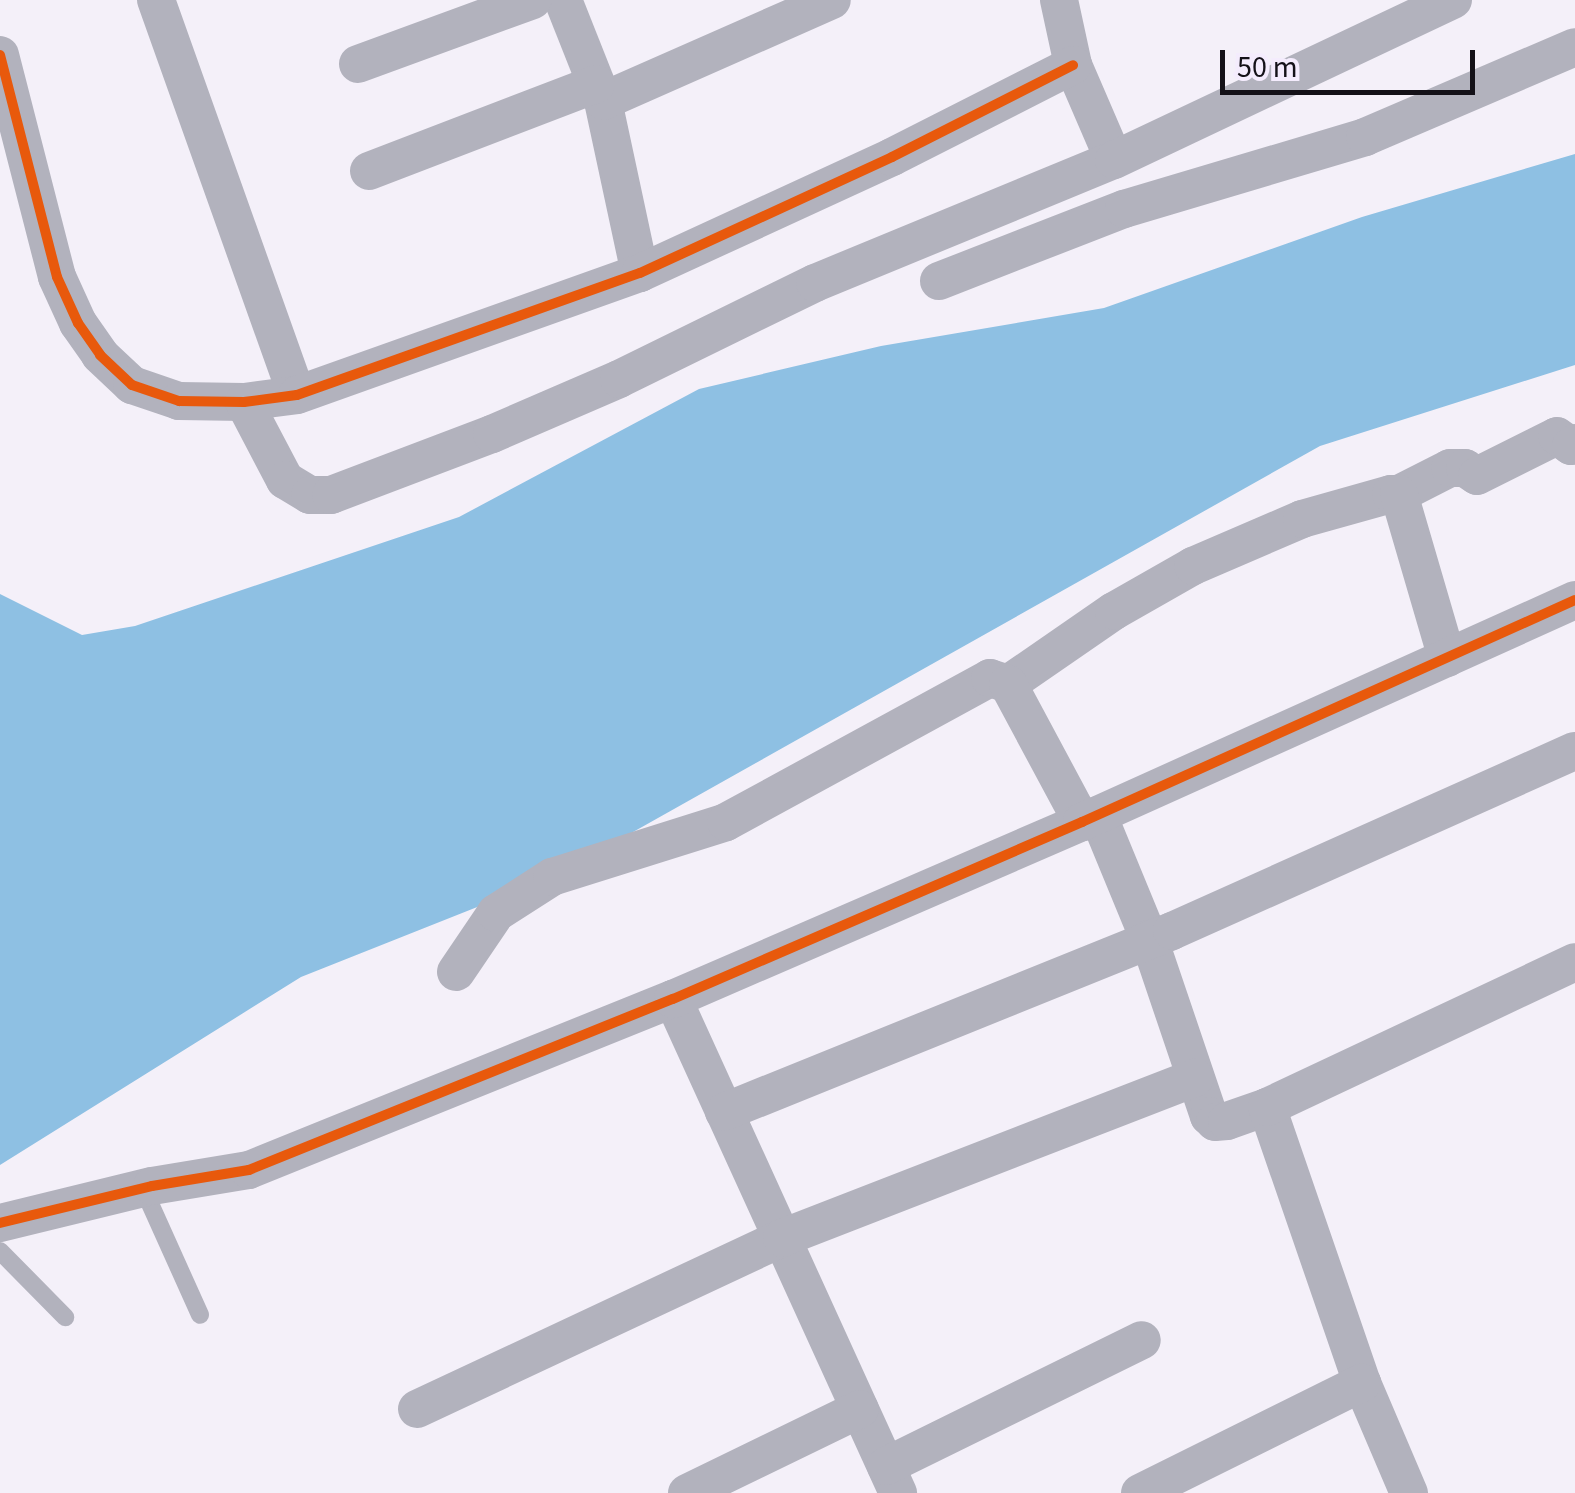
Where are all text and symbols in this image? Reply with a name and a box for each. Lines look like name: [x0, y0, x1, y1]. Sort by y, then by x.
scale bar: [1225, 30, 1480, 92]
text: 50 m: [1237, 46, 1298, 89]

